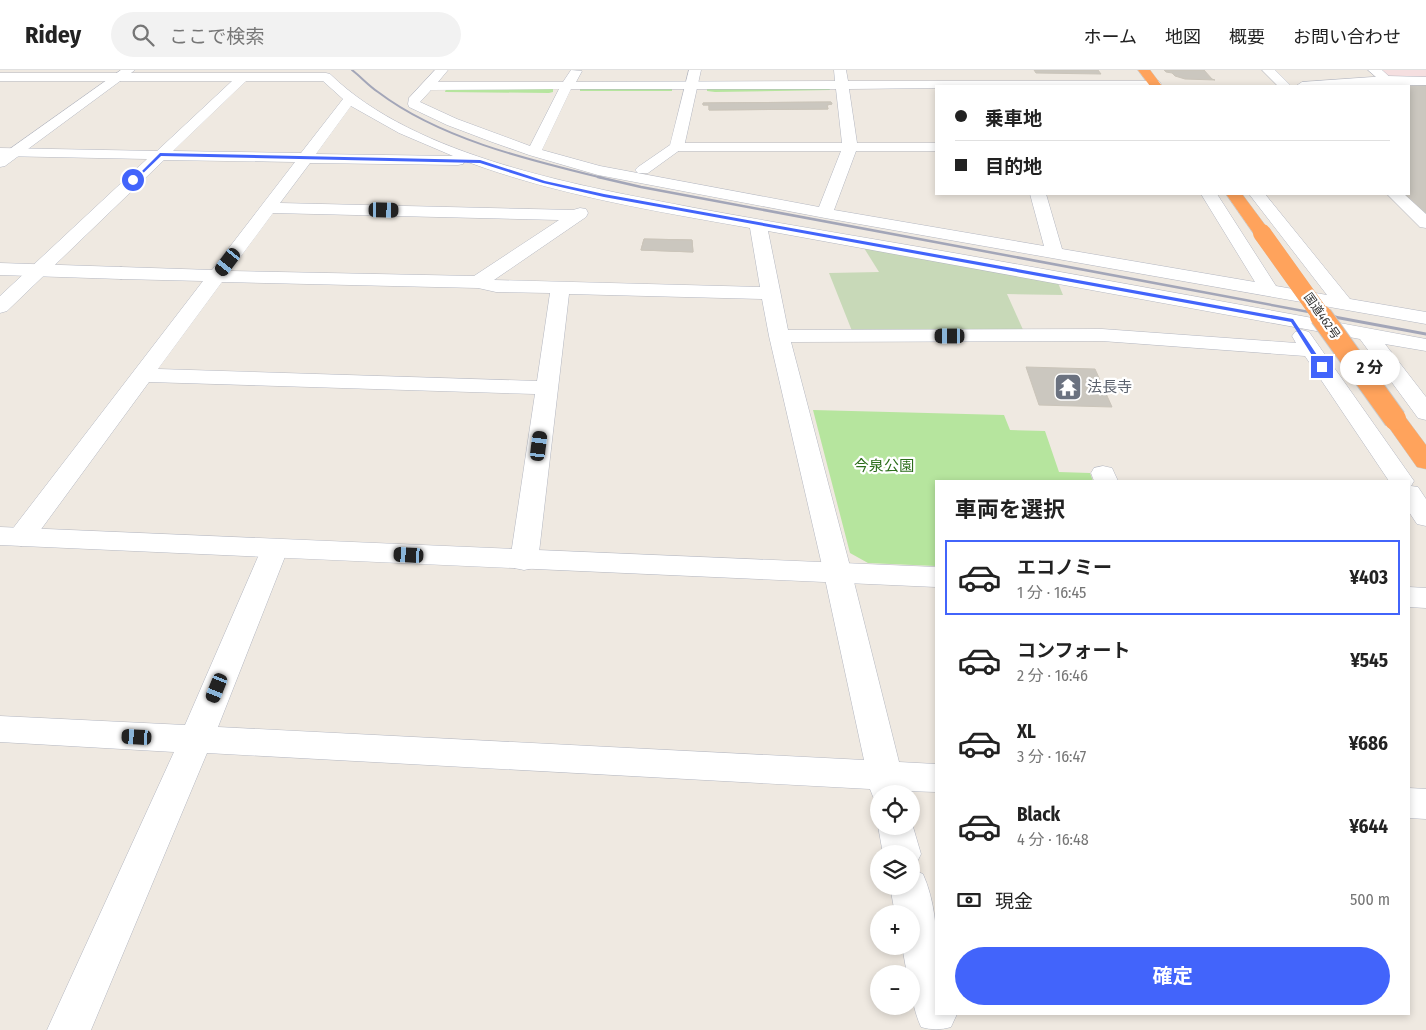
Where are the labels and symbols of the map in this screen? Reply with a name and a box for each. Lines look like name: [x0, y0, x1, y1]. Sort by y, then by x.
route start: [122, 169, 144, 191]
car: [368, 202, 399, 218]
car: [212, 246, 243, 278]
street label: 国道462号: [1301, 290, 1343, 342]
car: [935, 329, 965, 344]
callout: 2 分: [1340, 350, 1400, 384]
route end: [1311, 356, 1333, 378]
temple icon: 法長寺: [1053, 372, 1083, 402]
place label: 法長寺: [1087, 378, 1132, 396]
car: [529, 430, 548, 462]
park label: 今泉公園: [854, 457, 914, 475]
car: [393, 547, 424, 563]
car: [204, 671, 229, 705]
car: [121, 729, 152, 745]

